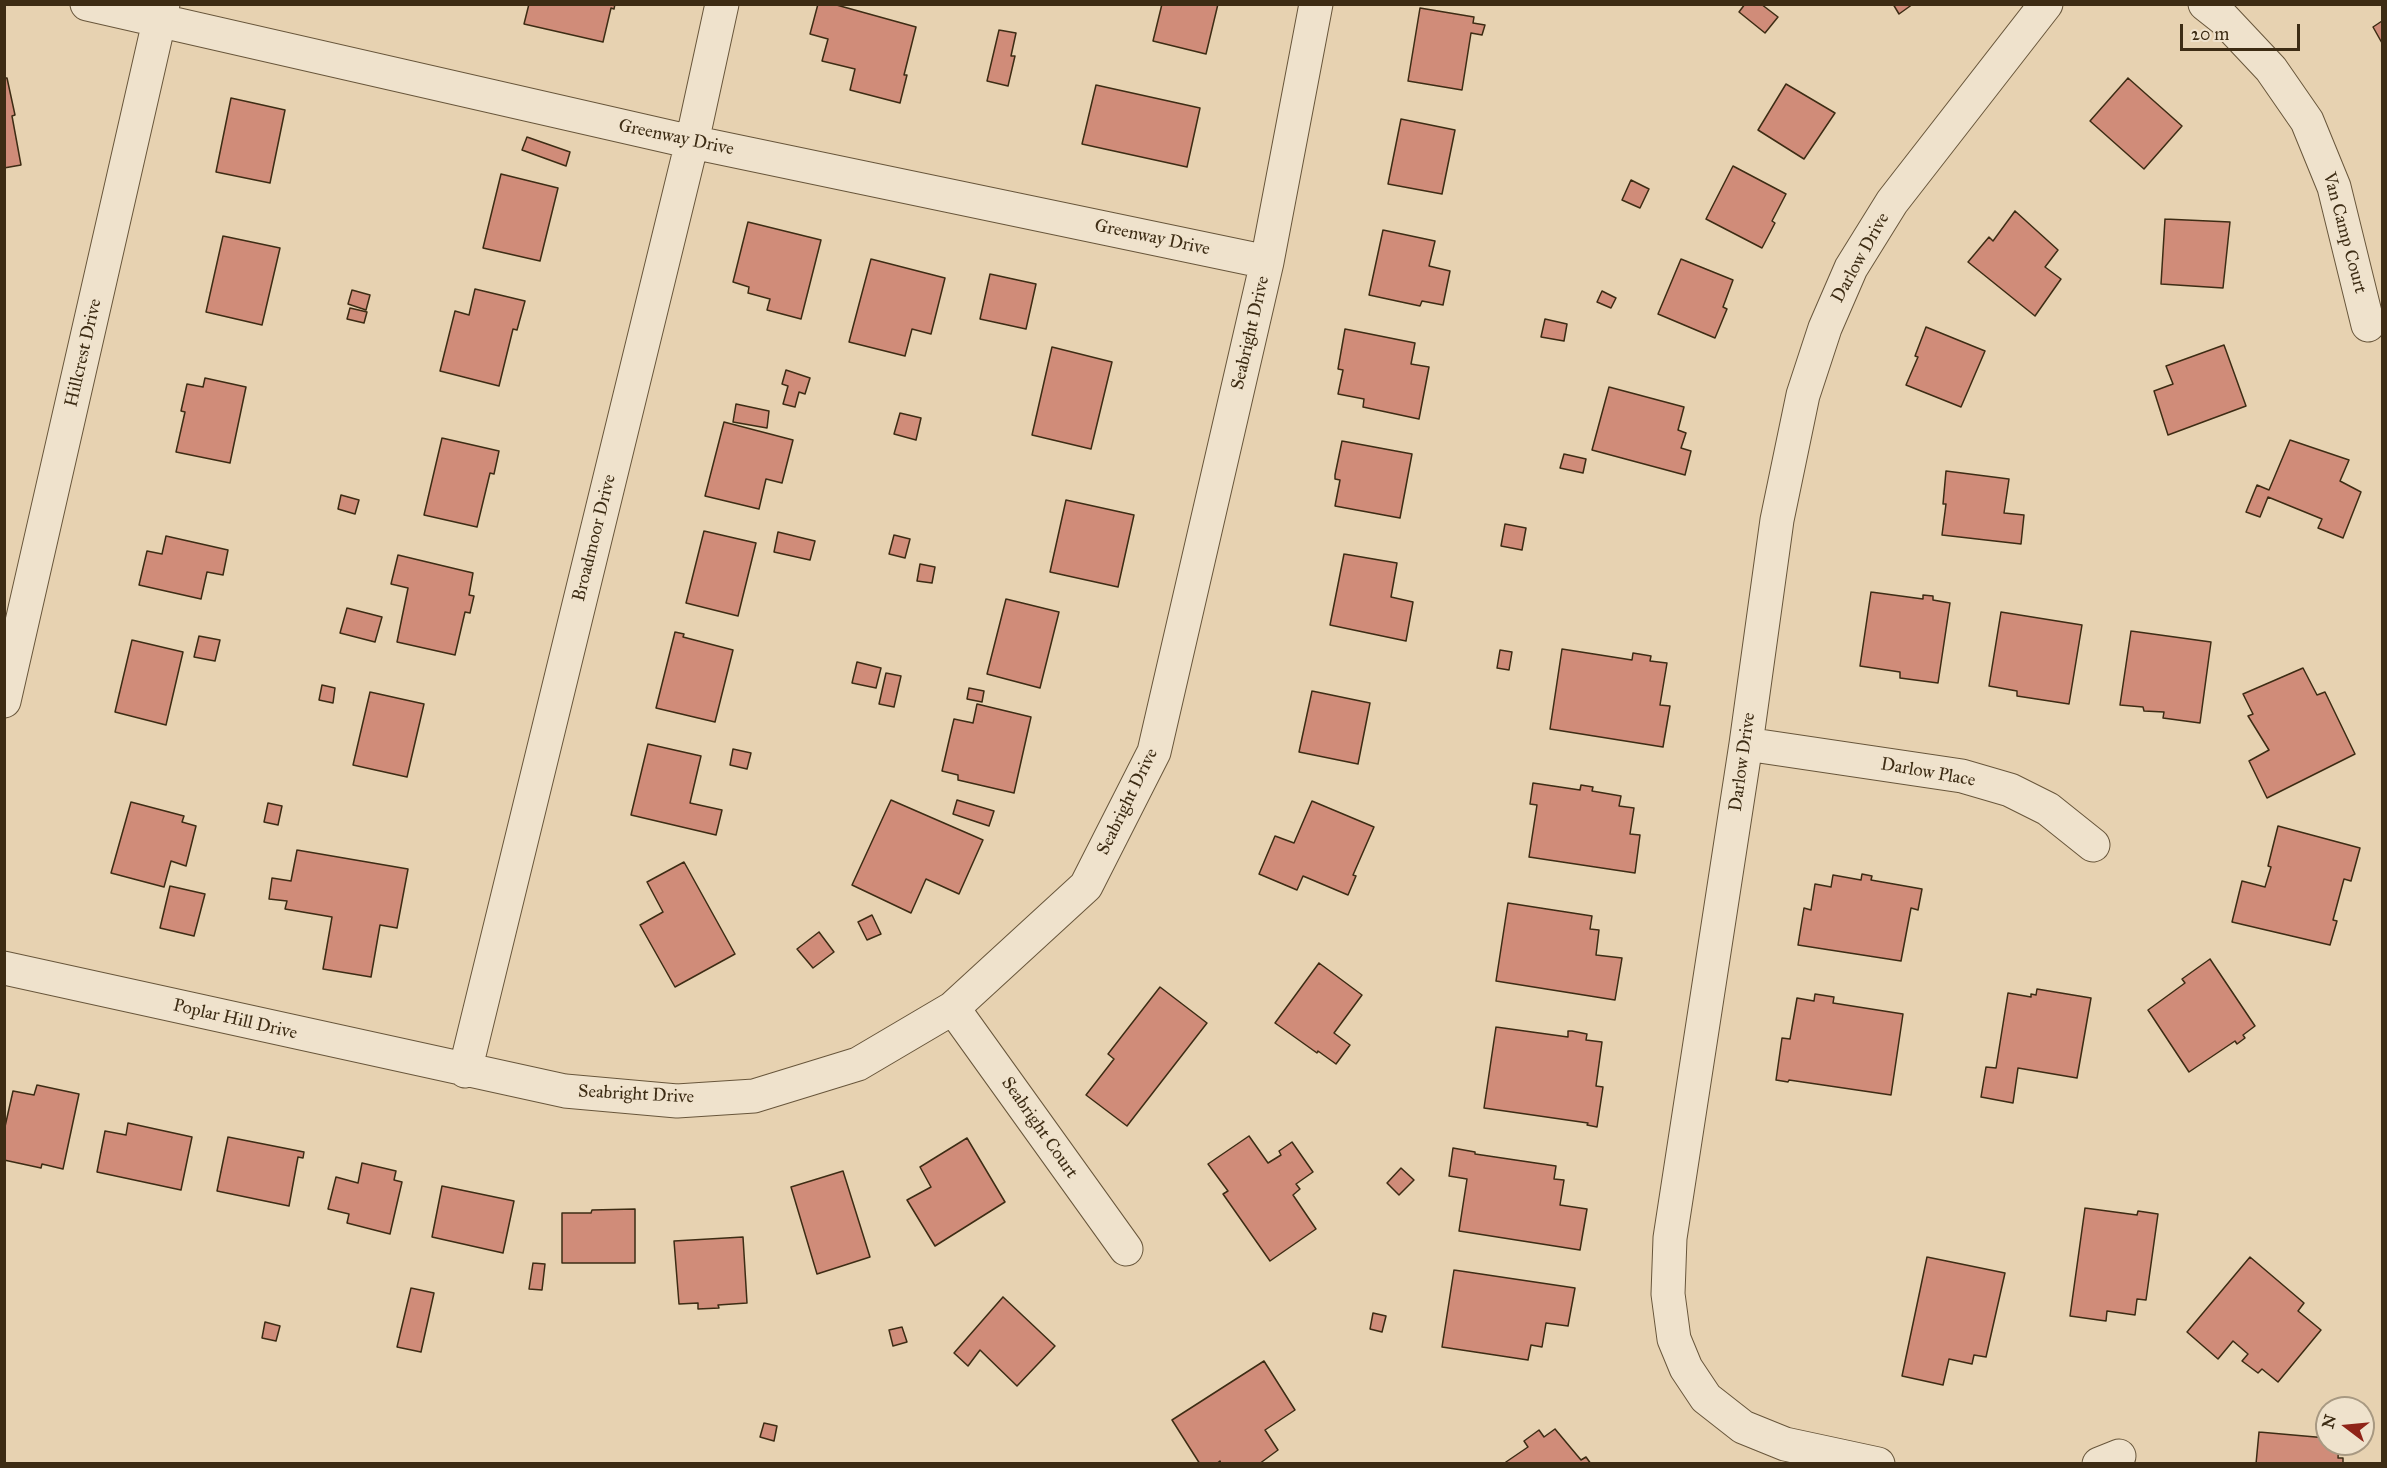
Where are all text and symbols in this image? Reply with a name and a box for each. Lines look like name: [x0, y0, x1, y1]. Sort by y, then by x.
scale bar: [2183, 12, 2303, 50]
text: 20 m: [2191, 23, 2229, 45]
street label: Greenway Drive: [616, 115, 736, 161]
street label: Van Camp Court: [2317, 170, 2371, 296]
street label: Darlow Drive: [1827, 209, 1895, 307]
street label: Greenway Drive: [1092, 215, 1212, 261]
street label: Seabright Drive: [1227, 274, 1275, 392]
street label: Hillcrest Drive: [61, 297, 107, 409]
street label: Broadmoor Drive: [569, 472, 621, 604]
street label: Darlow Drive: [1725, 711, 1761, 813]
street label: Seabright Drive: [1093, 745, 1163, 859]
street label: Darlow Place: [1879, 754, 1977, 792]
street label: Poplar Hill Drive: [171, 995, 299, 1045]
street label: Seabright Court: [996, 1073, 1082, 1183]
street label: Seabright Drive: [578, 1081, 694, 1109]
north arrow: [2315, 1396, 2375, 1456]
text: N: [2318, 1412, 2340, 1431]

